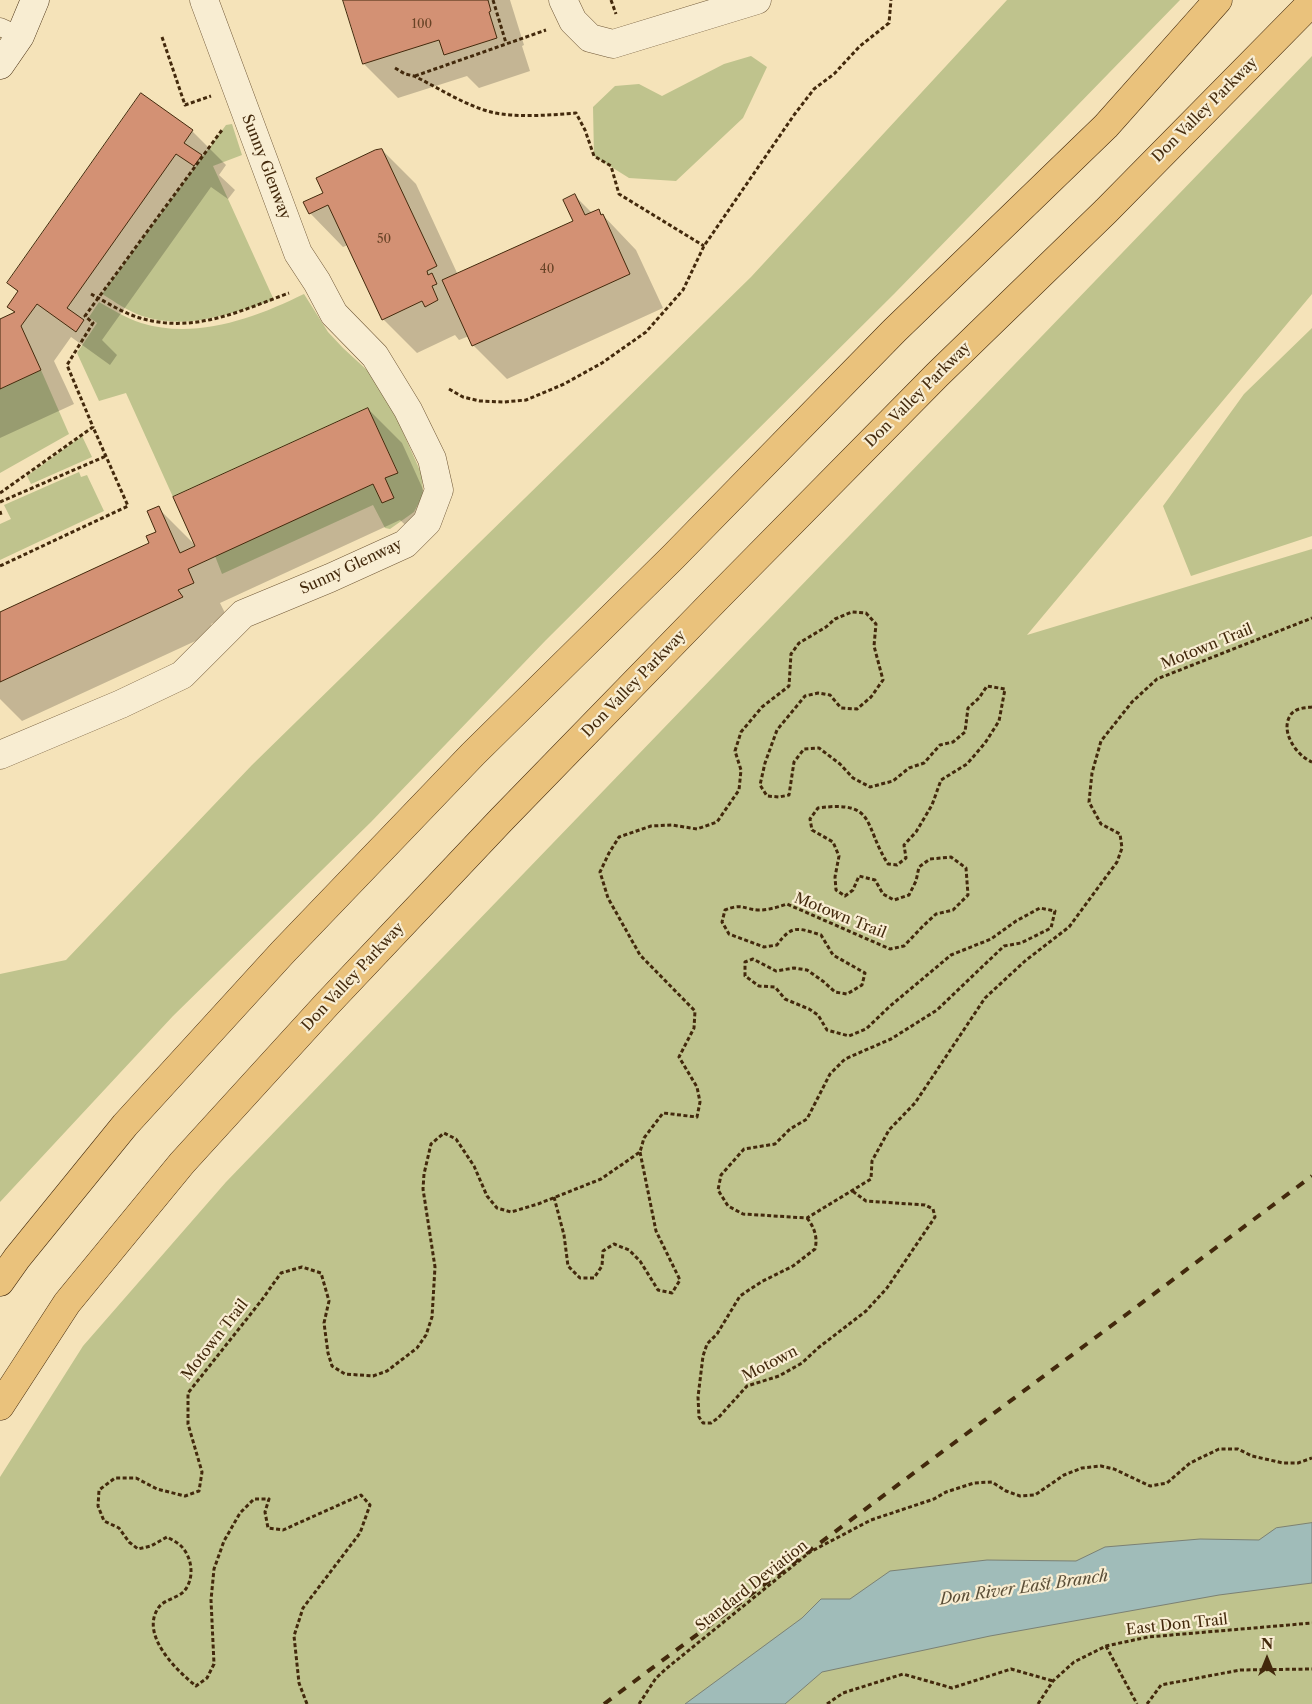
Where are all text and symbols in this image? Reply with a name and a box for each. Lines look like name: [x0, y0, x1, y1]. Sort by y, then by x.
house number: 100: [412, 18, 432, 32]
street label: Don Valley Parkway: [1149, 54, 1261, 166]
street label: Sunny Glenway: [238, 112, 294, 222]
house number: 50: [377, 233, 391, 247]
house number: 40: [540, 263, 554, 277]
street label: Don Valley Parkway: [862, 339, 974, 451]
street label: Sunny Glenway: [297, 535, 405, 599]
street label: Motown Trail: [1158, 620, 1256, 674]
street label: Don Valley Parkway: [578, 627, 690, 741]
street label: Motown Trail: [791, 889, 889, 943]
street label: Don Valley Parkway: [298, 919, 408, 1035]
street label: Motown Trail: [178, 1296, 252, 1384]
street label: Motown: [739, 1342, 801, 1386]
street label: Standard Deviation: [692, 1537, 812, 1635]
water label: Don River East Branch: [938, 1567, 1110, 1609]
street label: East Don Trail: [1125, 1611, 1229, 1639]
north arrow: [1242, 1634, 1292, 1684]
text: N: [1261, 1635, 1273, 1653]

